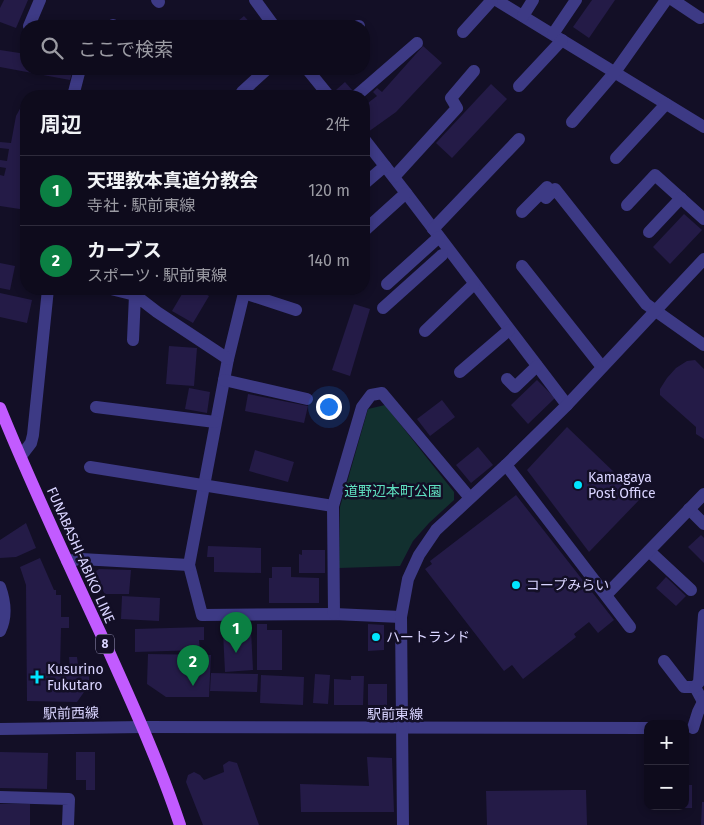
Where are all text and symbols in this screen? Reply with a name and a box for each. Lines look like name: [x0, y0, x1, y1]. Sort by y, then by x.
search box: [20, 20, 370, 75]
icon: search: [38, 34, 66, 62]
text: ここで検索: [78, 38, 173, 61]
text: 周辺: [40, 112, 82, 138]
text: 2件: [326, 115, 350, 134]
text: 天理教本真道分教会: [87, 169, 258, 192]
text: 1: [52, 181, 60, 200]
text: 120 m: [308, 181, 350, 200]
text: 寺社 · 駅前東線: [87, 196, 195, 215]
text: カーブス: [87, 239, 162, 262]
text: 2: [52, 251, 60, 270]
text: 140 m: [308, 251, 350, 270]
text: スポーツ · 駅前東線: [87, 266, 227, 285]
your location: [316, 394, 342, 420]
place label: Kamagaya Post Office: [588, 469, 656, 502]
marker: Kamagaya Post Office: [572, 479, 584, 491]
park label: 道野辺本町公園: [344, 483, 442, 500]
street label: FUNABASHI-ABIKO LINE: [43, 484, 118, 626]
place label: コープみらい: [526, 577, 609, 594]
marker: コープみらい: [510, 579, 522, 591]
pin: 1: [220, 612, 252, 653]
place label: ハートランド: [386, 629, 470, 646]
marker: ハートランド: [370, 631, 382, 643]
road number: 8: [96, 634, 114, 654]
pin: 2: [177, 645, 209, 686]
place label: Kusurino Fukutaro: [47, 661, 104, 694]
marker: Kusurino Fukutaro: [31, 671, 43, 683]
street label: 駅前西線: [43, 705, 99, 722]
street label: 駅前東線: [367, 706, 423, 723]
map controls: [644, 720, 689, 810]
button: +: [644, 720, 689, 765]
button: −: [644, 765, 689, 810]

